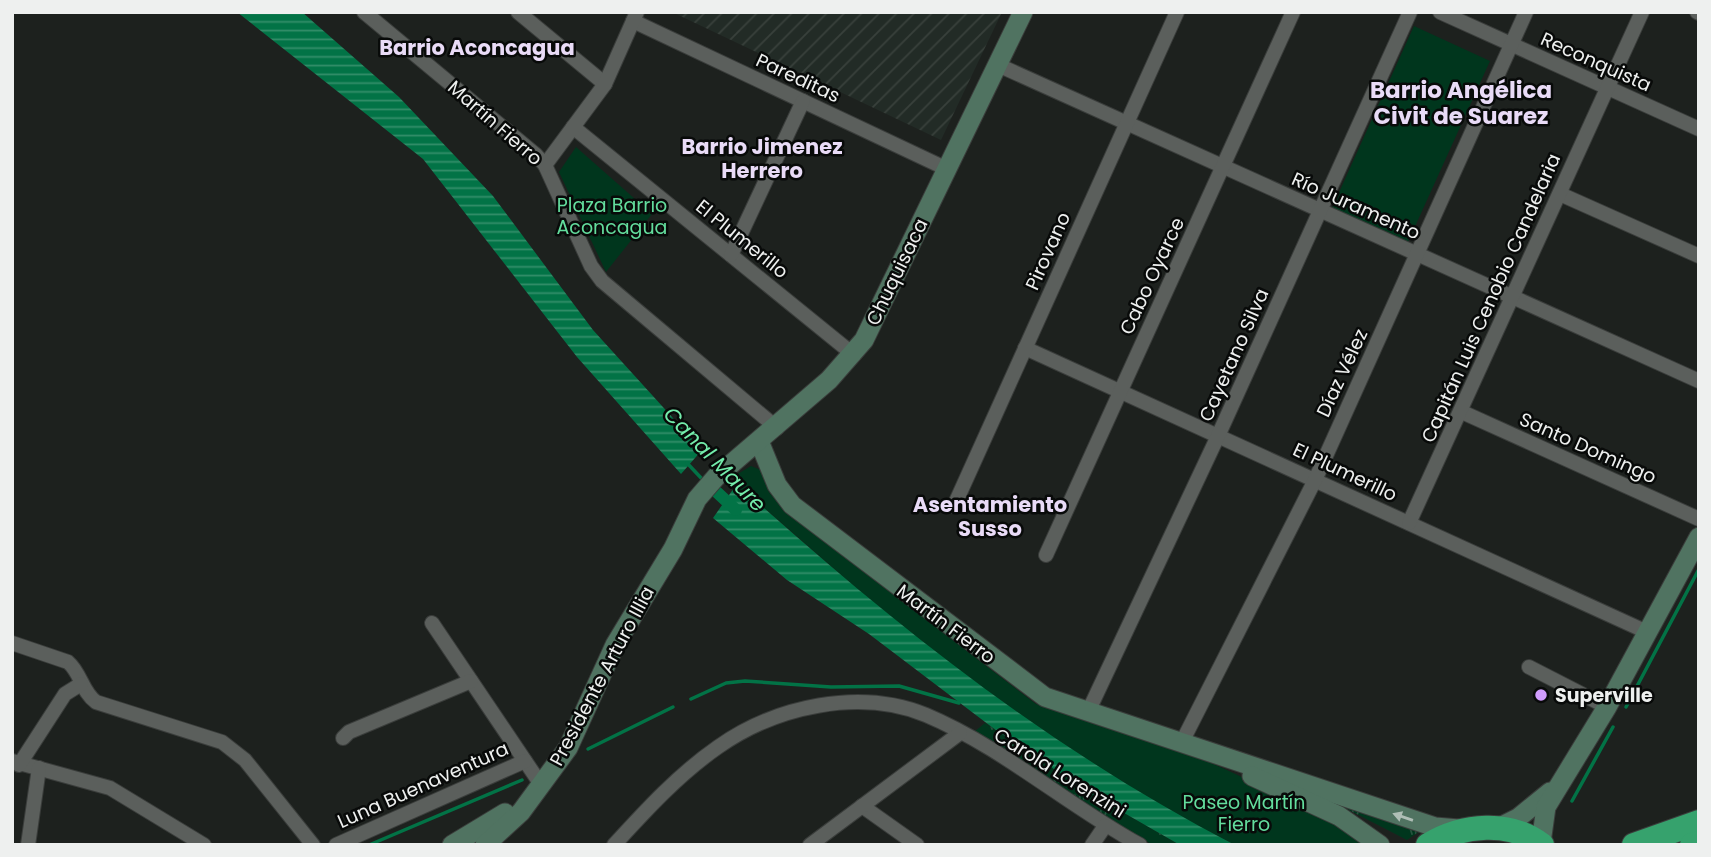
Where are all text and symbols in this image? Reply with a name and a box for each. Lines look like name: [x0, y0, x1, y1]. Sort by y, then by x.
street label: Reconquista: [1536, 26, 1656, 98]
district label: Barrio Aconcagua: [379, 33, 575, 62]
street label: Pareditas: [752, 47, 844, 109]
street label: Martín Fierro: [442, 74, 548, 172]
district label: Barrio Angélica Civit de Suarez: [1370, 74, 1552, 132]
district label: Barrio Jimenez Herrero: [681, 132, 843, 185]
street label: Capitán Luis Cenobio Candelaria: [1415, 149, 1567, 447]
street label: Río Juramento: [1287, 166, 1425, 246]
park label: Plaza Barrio Aconcagua: [557, 192, 667, 241]
street label: El Plumerillo: [690, 193, 794, 285]
street label: Pirovano: [1019, 208, 1077, 294]
street label: Cabo Oyarce: [1113, 213, 1191, 339]
street label: Chuquisaca: [859, 214, 935, 330]
street label: Cayetano Silva: [1193, 284, 1275, 426]
street label: Díaz Vélez: [1310, 325, 1374, 421]
water label: Canal Maure: [657, 400, 773, 518]
street label: Santo Domingo: [1515, 406, 1661, 490]
street label: El Plumerillo: [1289, 436, 1401, 508]
district label: Asentamiento Susso: [913, 490, 1067, 543]
street label: Martín Fierro: [891, 578, 1001, 670]
street label: Presidente Arturo Illia: [543, 581, 661, 771]
place label: Superville: [1555, 682, 1653, 709]
marker: Superville: [1533, 687, 1549, 703]
street label: Carola Lorenzini: [989, 722, 1131, 824]
street label: Luna Buenaventura: [333, 735, 513, 835]
park label: Paseo Martín Fierro: [1183, 789, 1305, 838]
one-way arrow: [1393, 811, 1414, 822]

